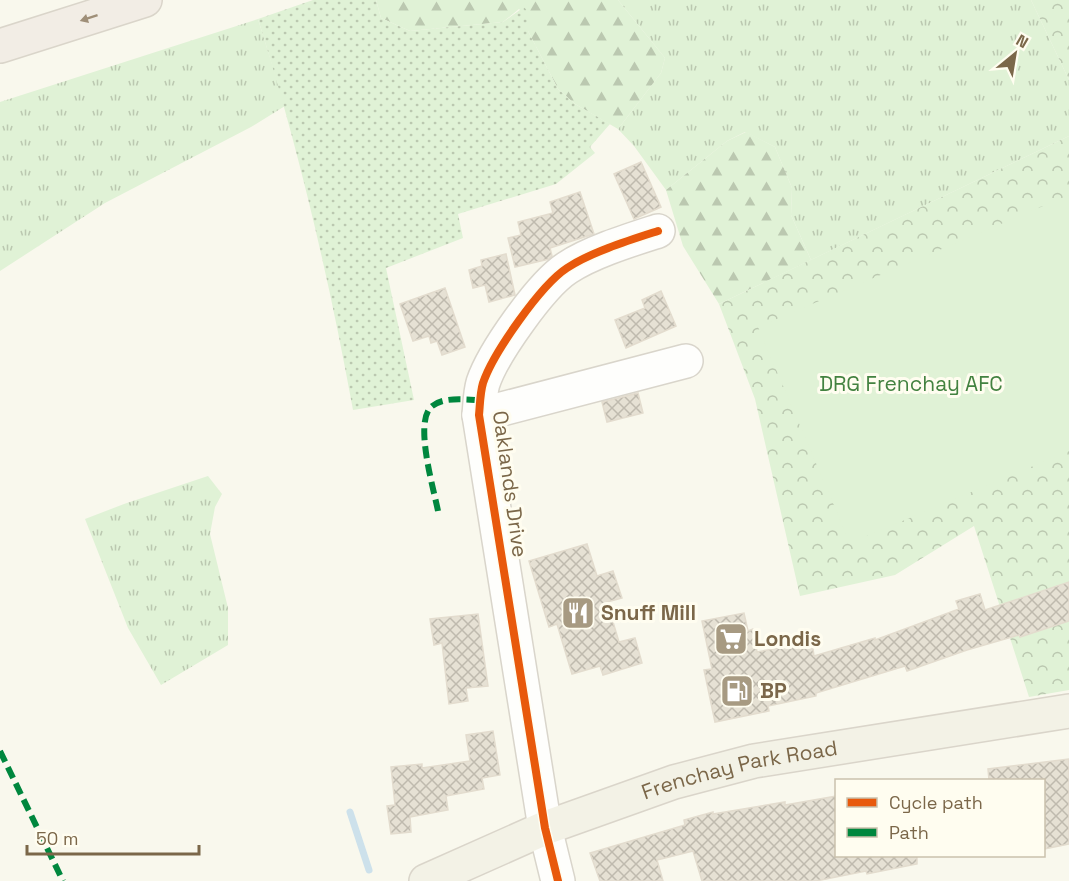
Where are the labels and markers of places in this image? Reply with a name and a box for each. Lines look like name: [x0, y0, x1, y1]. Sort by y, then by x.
restaurant icon: Snuff Mill: [560, 595, 596, 631]
place label: Snuff Mill: [601, 599, 696, 626]
supermarket icon: Londis: [713, 621, 749, 657]
place label: Londis: [754, 625, 821, 652]
fuel station icon: BP: [719, 673, 755, 709]
place label: BP: [760, 677, 787, 704]

